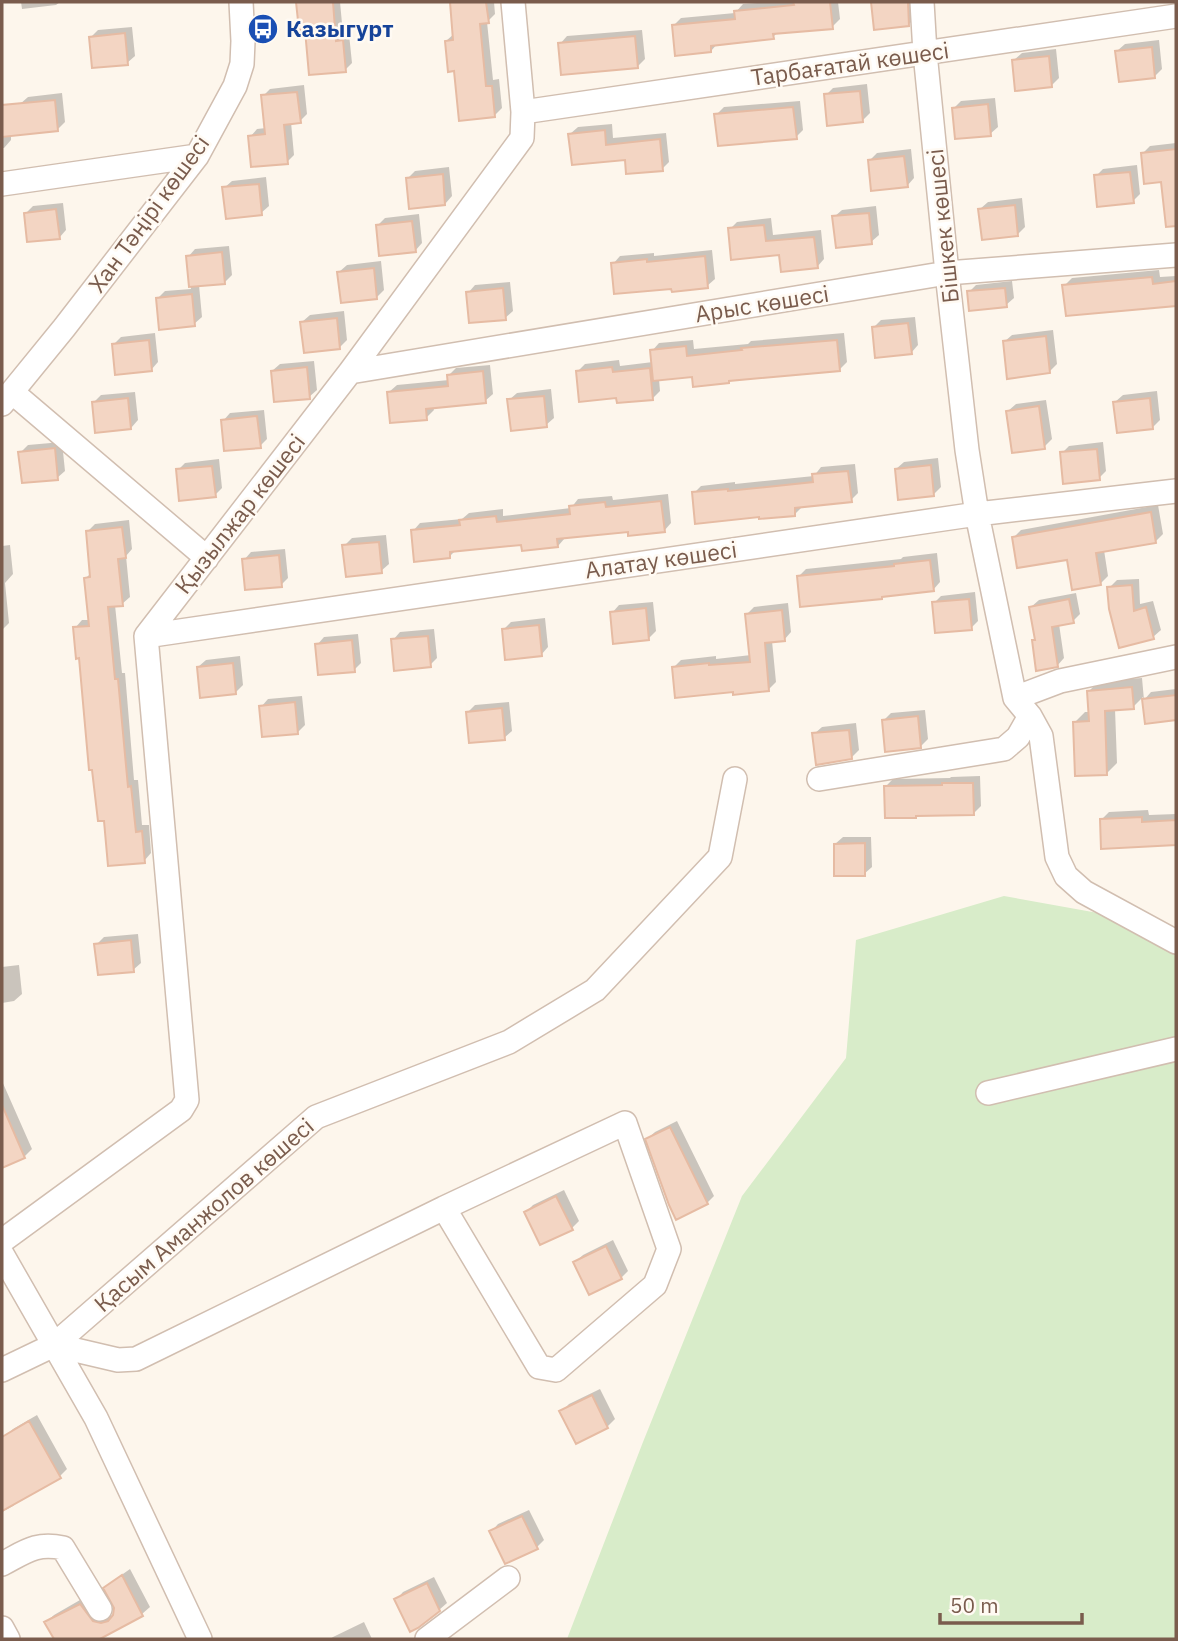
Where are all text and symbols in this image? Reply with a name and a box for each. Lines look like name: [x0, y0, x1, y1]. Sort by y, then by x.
bus stop icon: Казыгурт: [246, 12, 280, 46]
place label: Казыгурт: [286, 13, 394, 43]
street label: Тарбағатай көшесі: [749, 34, 951, 92]
street label: Хан Тәңірі көшесі: [81, 129, 215, 298]
street label: Бішкек көшесі: [919, 147, 965, 305]
street label: Арыс көшесі: [693, 278, 831, 328]
street label: Қызылжар көшесі: [167, 427, 311, 599]
street label: Алатау көшесі: [583, 534, 739, 585]
street label: Қасым Аманжолов көшесі: [87, 1111, 319, 1318]
scale bar: [940, 1582, 1082, 1626]
text: 50 m: [950, 1591, 999, 1619]

